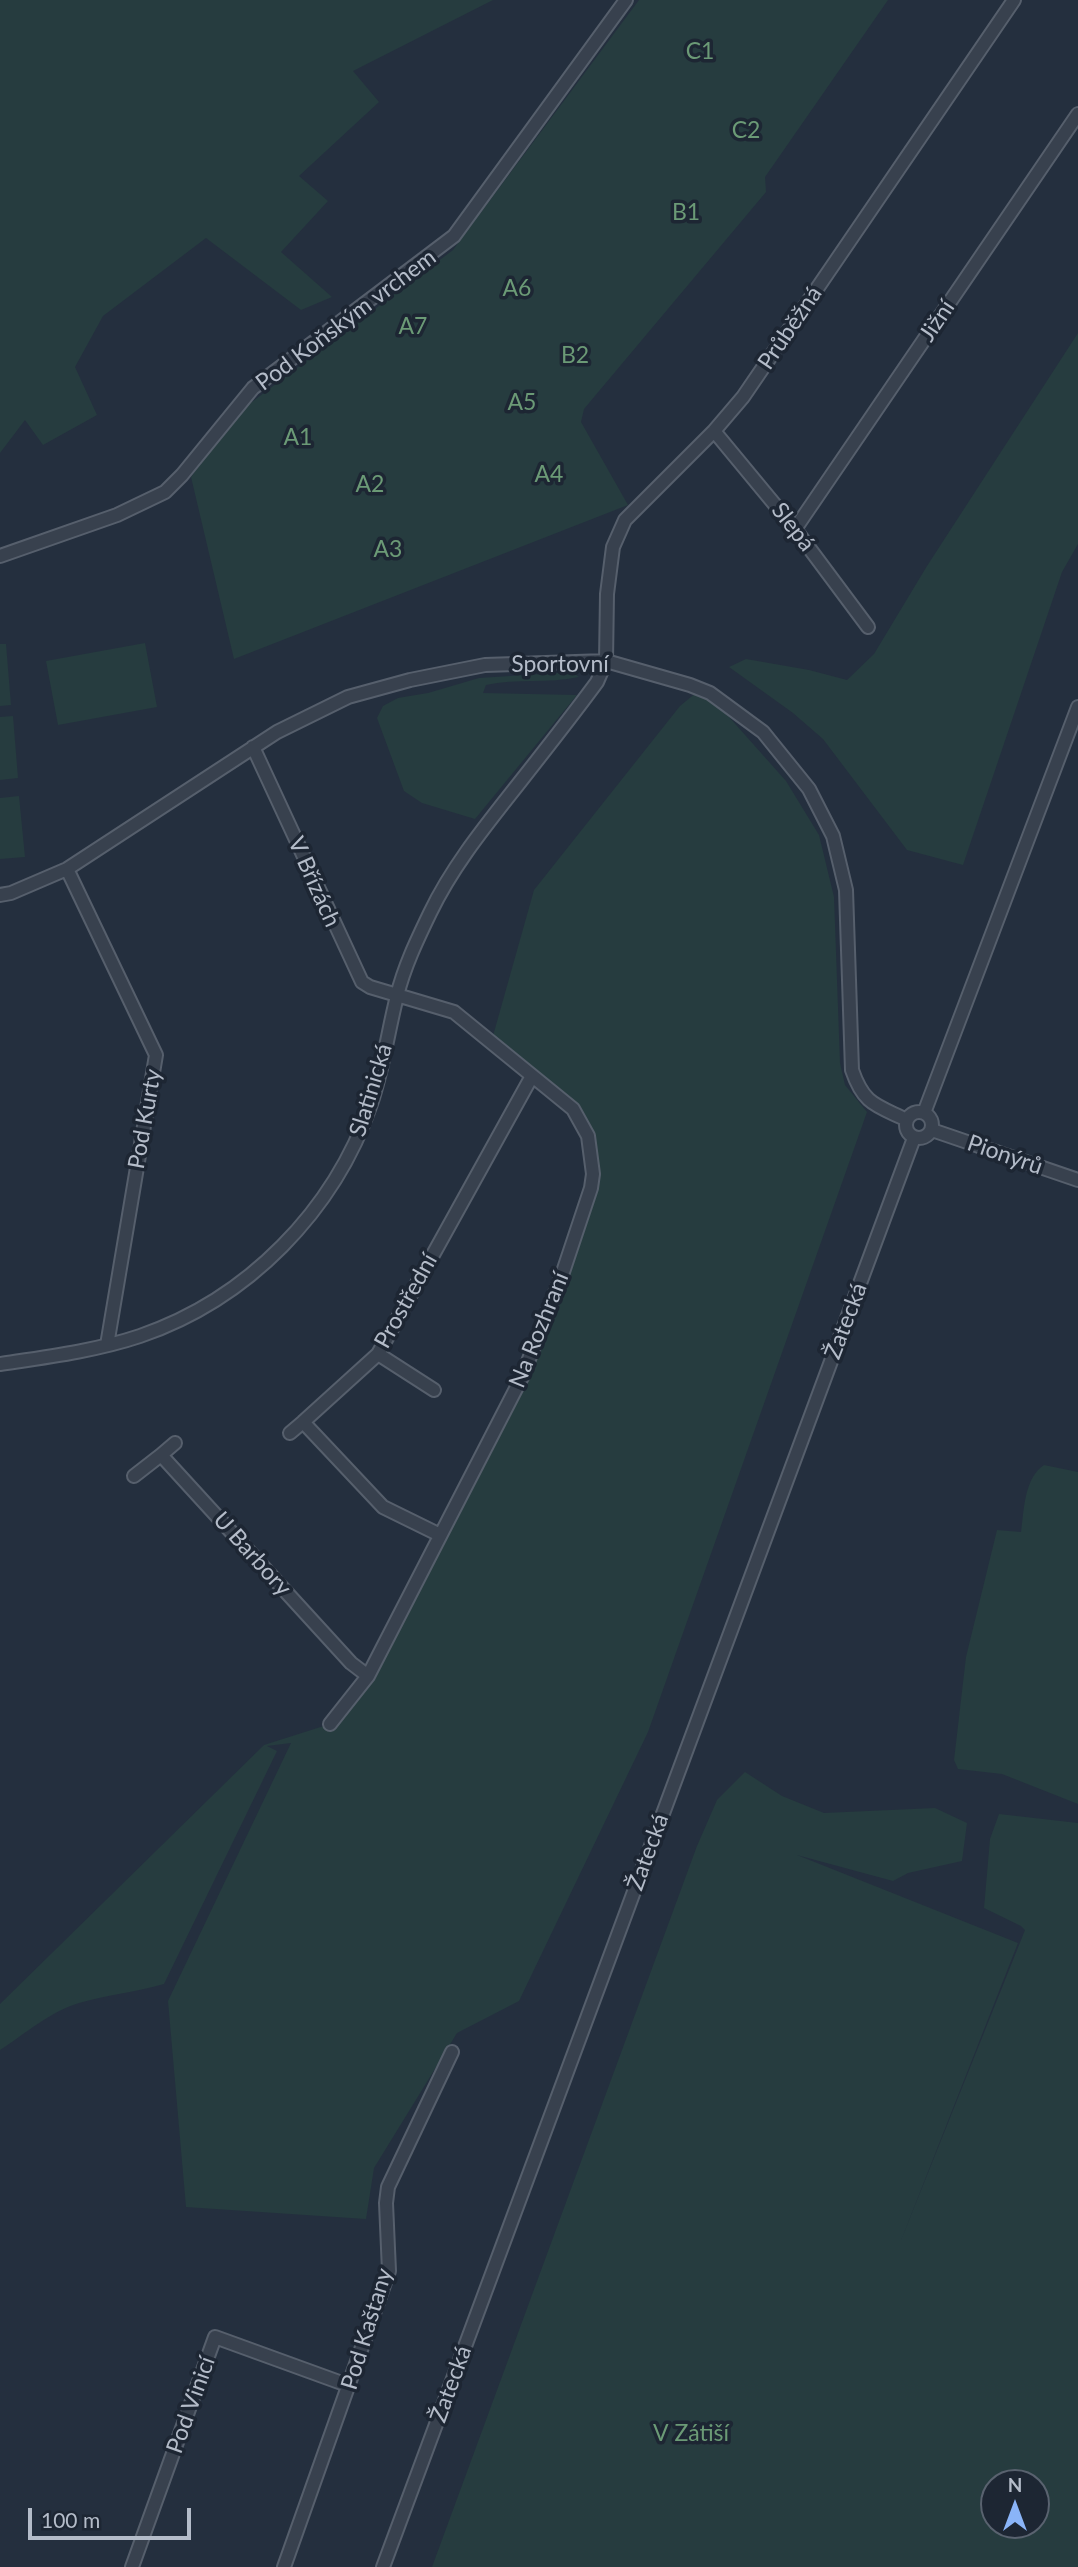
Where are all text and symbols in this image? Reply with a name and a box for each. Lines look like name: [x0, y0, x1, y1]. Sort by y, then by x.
park label: C1: [686, 38, 714, 66]
park label: C2: [732, 117, 760, 145]
park label: B1: [672, 199, 700, 227]
street label: Pod Koňským vrchem: [251, 243, 441, 397]
park label: A6: [503, 275, 531, 303]
street label: Průběžná: [752, 281, 828, 375]
street label: Jižní: [913, 295, 961, 347]
park label: A7: [399, 313, 427, 341]
park label: B2: [561, 342, 589, 370]
park label: A5: [508, 389, 536, 417]
park label: A1: [284, 424, 312, 452]
park label: A4: [535, 461, 563, 489]
park label: A2: [356, 471, 384, 499]
street label: Slepá: [765, 497, 821, 557]
park label: A3: [374, 536, 402, 564]
street label: Sportovní: [511, 651, 609, 679]
street label: V Břízách: [282, 833, 346, 931]
street label: Slatinická: [344, 1040, 398, 1140]
street label: Pod Kurty: [123, 1067, 167, 1171]
street label: Pionýrů: [964, 1129, 1046, 1181]
street label: Prostřední: [369, 1249, 443, 1353]
street label: Na Rozhraní: [503, 1268, 575, 1392]
street label: Žatecká: [819, 1279, 873, 1363]
street label: U Barbory: [207, 1506, 297, 1602]
street label: Žatecká: [621, 1810, 675, 1894]
street label: Pod Kaštany: [335, 2265, 399, 2393]
street label: Žatecká: [424, 2342, 478, 2426]
street label: Pod Vinicí: [161, 2353, 221, 2457]
park label: V Zátiší: [653, 2420, 729, 2448]
north arrow: [980, 2469, 1050, 2539]
text: N: [1008, 2473, 1022, 2496]
scale bar: [32, 2494, 194, 2538]
text: 100 m: [41, 2507, 100, 2532]

